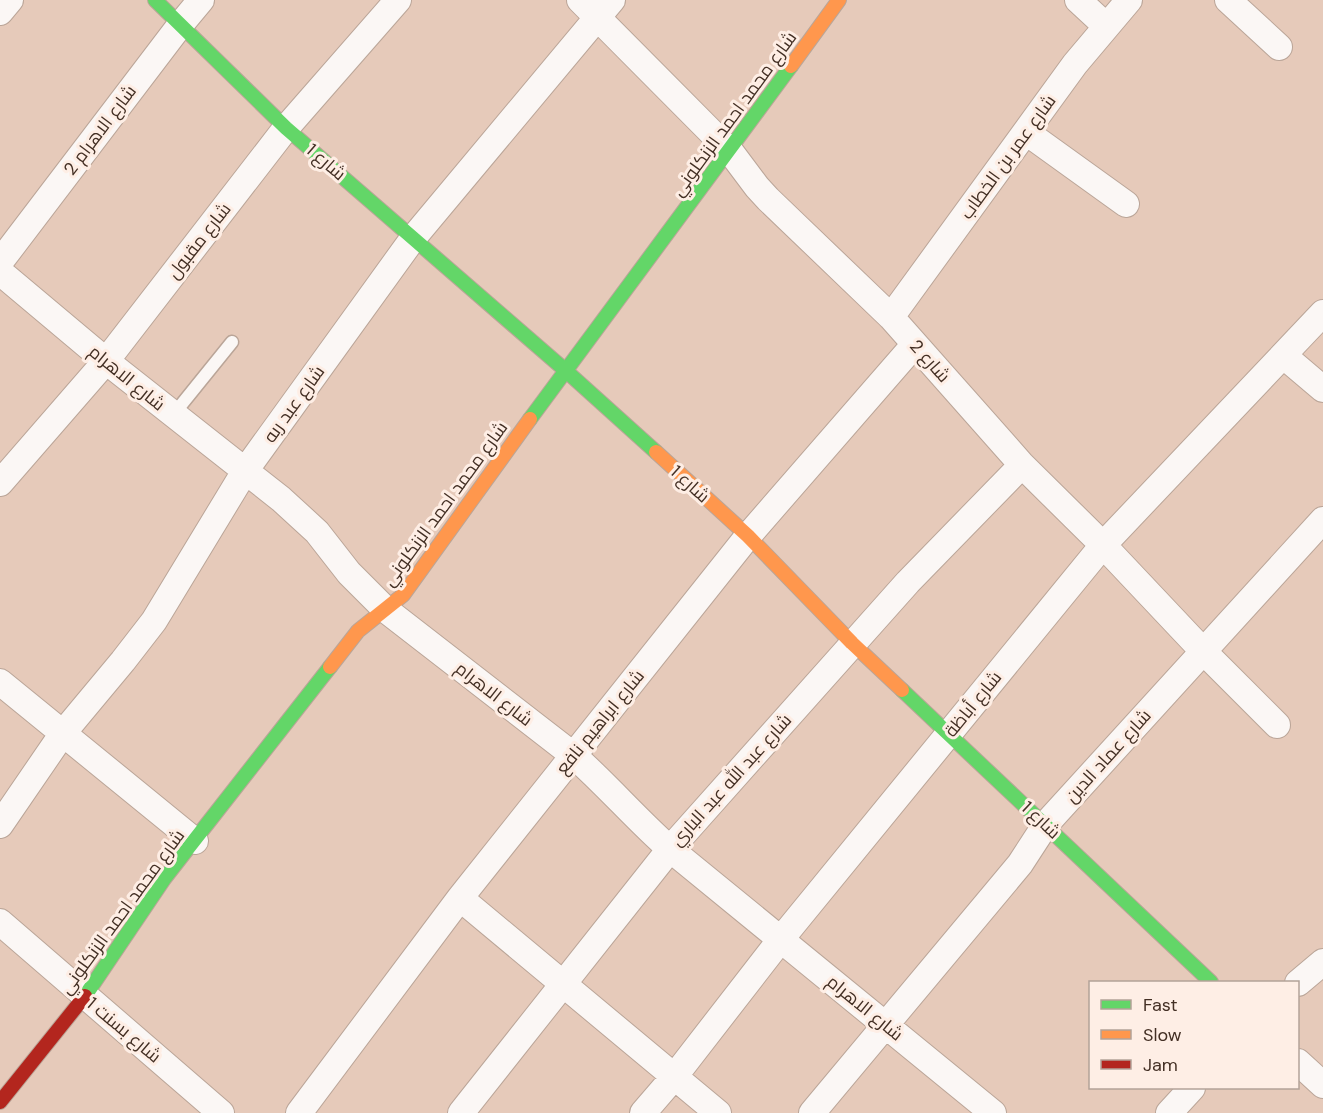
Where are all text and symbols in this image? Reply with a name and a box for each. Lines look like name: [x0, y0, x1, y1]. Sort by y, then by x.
street label: شارع محمد احمد الزنكلوني: [666, 27, 804, 203]
street label: شارع الاهرام 2: [58, 80, 142, 180]
street label: شارع عمر بن الخطاب: [955, 90, 1061, 224]
street label: شارع 1: [301, 138, 351, 186]
street label: شارع مقبول: [162, 198, 236, 284]
street label: شارع 2: [904, 334, 956, 388]
street label: شارع الاهرام: [84, 340, 170, 416]
street label: شارع عبد ربه: [258, 361, 330, 447]
street label: شارع محمد احمد الزنكلوني: [377, 417, 515, 593]
street label: شارع 1: [665, 460, 715, 508]
street label: شارع الاهرام: [450, 656, 538, 732]
street label: شارع ابراهيم نافع: [550, 665, 650, 779]
street label: شارع أباظة: [939, 666, 1007, 742]
street label: شارع عماد الدين: [1060, 704, 1156, 808]
street label: شارع عبد الله عبد الباري: [665, 709, 798, 853]
street label: شارع 1: [1016, 796, 1066, 844]
street label: شارع محمد احمد الزنكلوني: [54, 825, 192, 1001]
street label: شارع الاهرام: [822, 970, 908, 1046]
legend: [1089, 981, 1299, 1089]
street label: شارع بسنت 1: [82, 992, 166, 1068]
text: Fast: [1143, 993, 1178, 1017]
text: Slow: [1143, 1023, 1182, 1047]
text: Jam: [1143, 1053, 1178, 1077]

